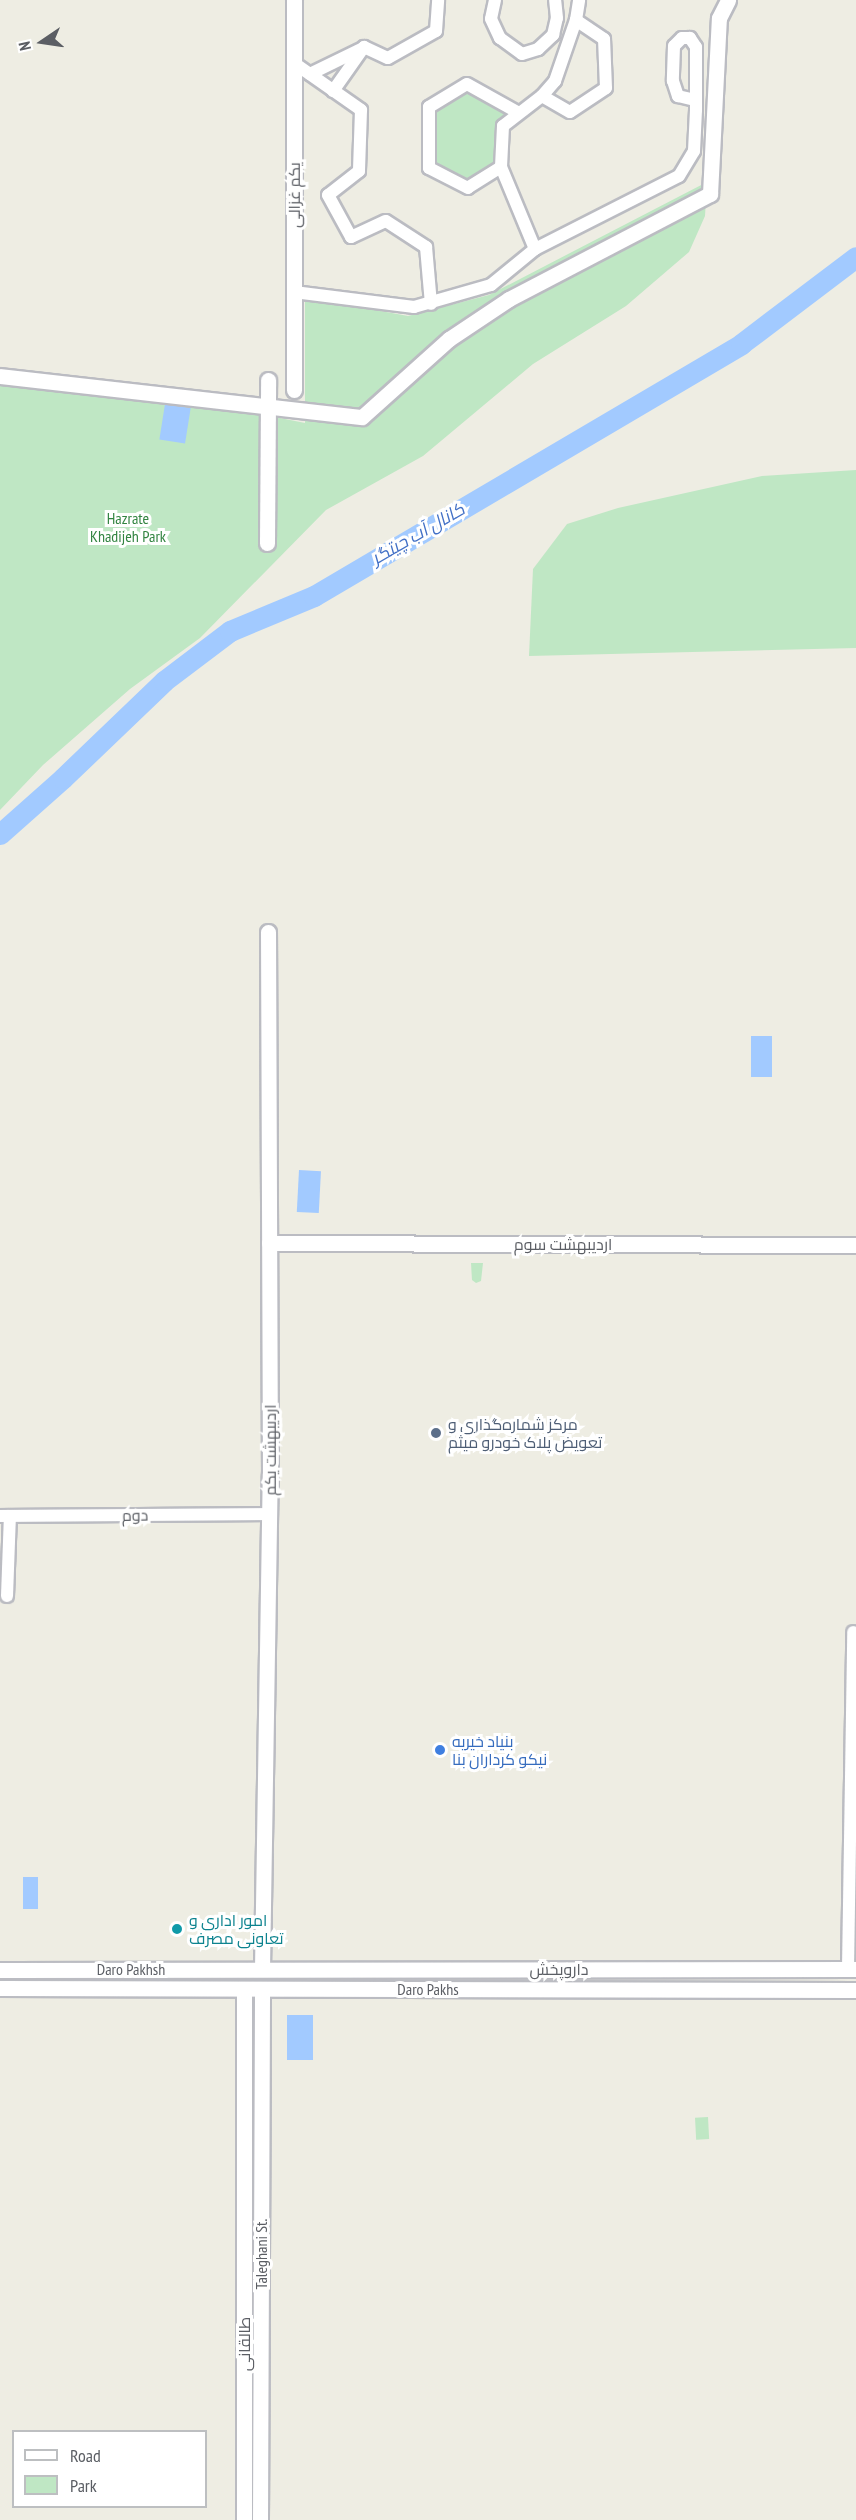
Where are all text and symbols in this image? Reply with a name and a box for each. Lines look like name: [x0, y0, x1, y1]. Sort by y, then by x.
north arrow: [12, 12, 72, 72]
text: N: [14, 40, 35, 53]
street label: یکم غزالی: [284, 162, 304, 228]
water label: کانال آب چیتگر: [368, 499, 468, 569]
park label: Hazrate Khadijeh Park: [90, 508, 166, 546]
street label: اردیبهشت سوم: [514, 1234, 612, 1254]
street label: اردیبهشت یکم: [260, 1404, 280, 1496]
place label: مرکز شماره‌گذاری و تعویض پلاک خودرو میثم: [448, 1414, 602, 1452]
marker: مرکز شماره‌گذاری و تعویض پلاک خودرو میثم: [429, 1426, 443, 1440]
street label: دوم: [122, 1505, 148, 1525]
place label: بنیاد خیریه نیکو کرداران بنا: [452, 1731, 547, 1769]
marker: بنیاد خیریه نیکو کرداران بنا: [433, 1743, 447, 1757]
place label: امور اداری و تعاونی مصرف: [189, 1910, 283, 1948]
marker: امور اداری و تعاونی مصرف: [170, 1922, 184, 1936]
street label: Daro Pakhsh: [97, 1959, 165, 1979]
street label: داروپخش: [530, 1959, 588, 1979]
street label: Daro Pakhs: [397, 1979, 459, 1999]
street label: Taleghani St.: [251, 2219, 271, 2289]
street label: طالقانی: [234, 2317, 254, 2371]
legend: [12, 2430, 207, 2508]
text: Road: [70, 2444, 101, 2467]
text: Park: [70, 2474, 97, 2497]

